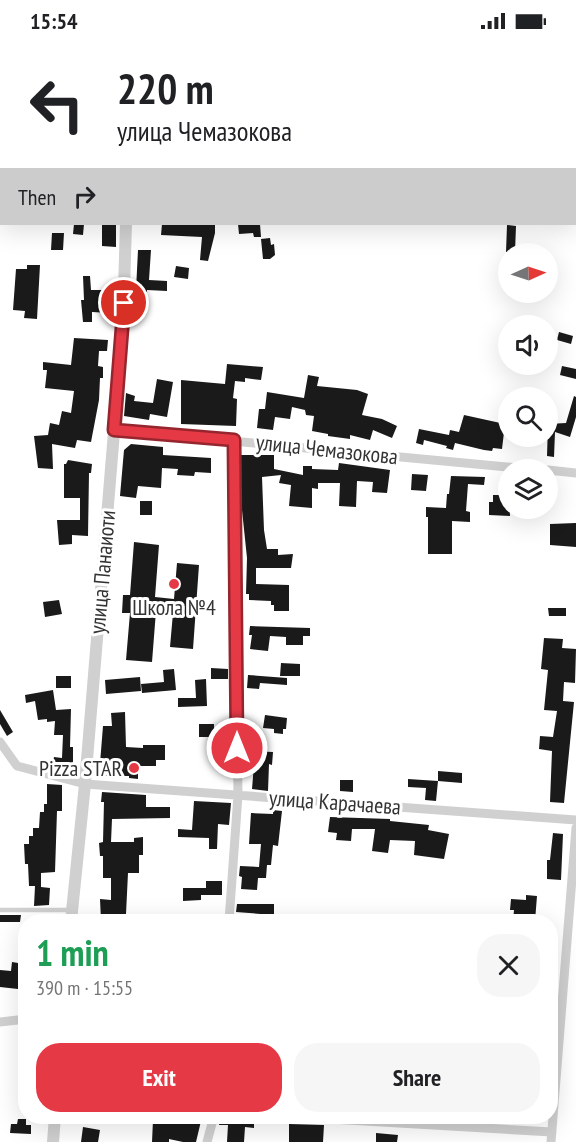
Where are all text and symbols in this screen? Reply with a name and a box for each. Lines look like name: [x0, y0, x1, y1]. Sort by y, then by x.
text: 15:54: [30, 7, 78, 35]
text: 220 m: [117, 61, 214, 116]
icon: left: [18, 66, 96, 144]
text: улица Чемазокова: [117, 114, 292, 148]
icon: right: [68, 180, 101, 213]
text: Then: [18, 183, 56, 211]
north arrow: [498, 243, 558, 303]
map controls: [498, 243, 558, 519]
pin: [98, 277, 149, 328]
icon: arrive: [107, 286, 140, 319]
button: sound: [498, 315, 558, 375]
button: search: [498, 387, 558, 447]
street label: улица Чемазокова: [255, 428, 399, 470]
button: layers: [498, 459, 558, 519]
street label: улица Панаиоти: [83, 509, 121, 635]
marker: Школа №4: [167, 577, 181, 591]
place label: Школа №4: [132, 593, 216, 621]
position arrow: [205, 716, 269, 780]
place label: Pizza STAR: [39, 754, 122, 782]
marker: Pizza STAR: [127, 761, 141, 775]
street label: улица Карачаева: [268, 783, 402, 821]
text: 1 min: [36, 929, 109, 976]
button: close: [477, 934, 540, 997]
text: 390 m · 15:55: [36, 975, 133, 1001]
button: Exit: [36, 1043, 282, 1112]
button: Share: [294, 1043, 540, 1112]

